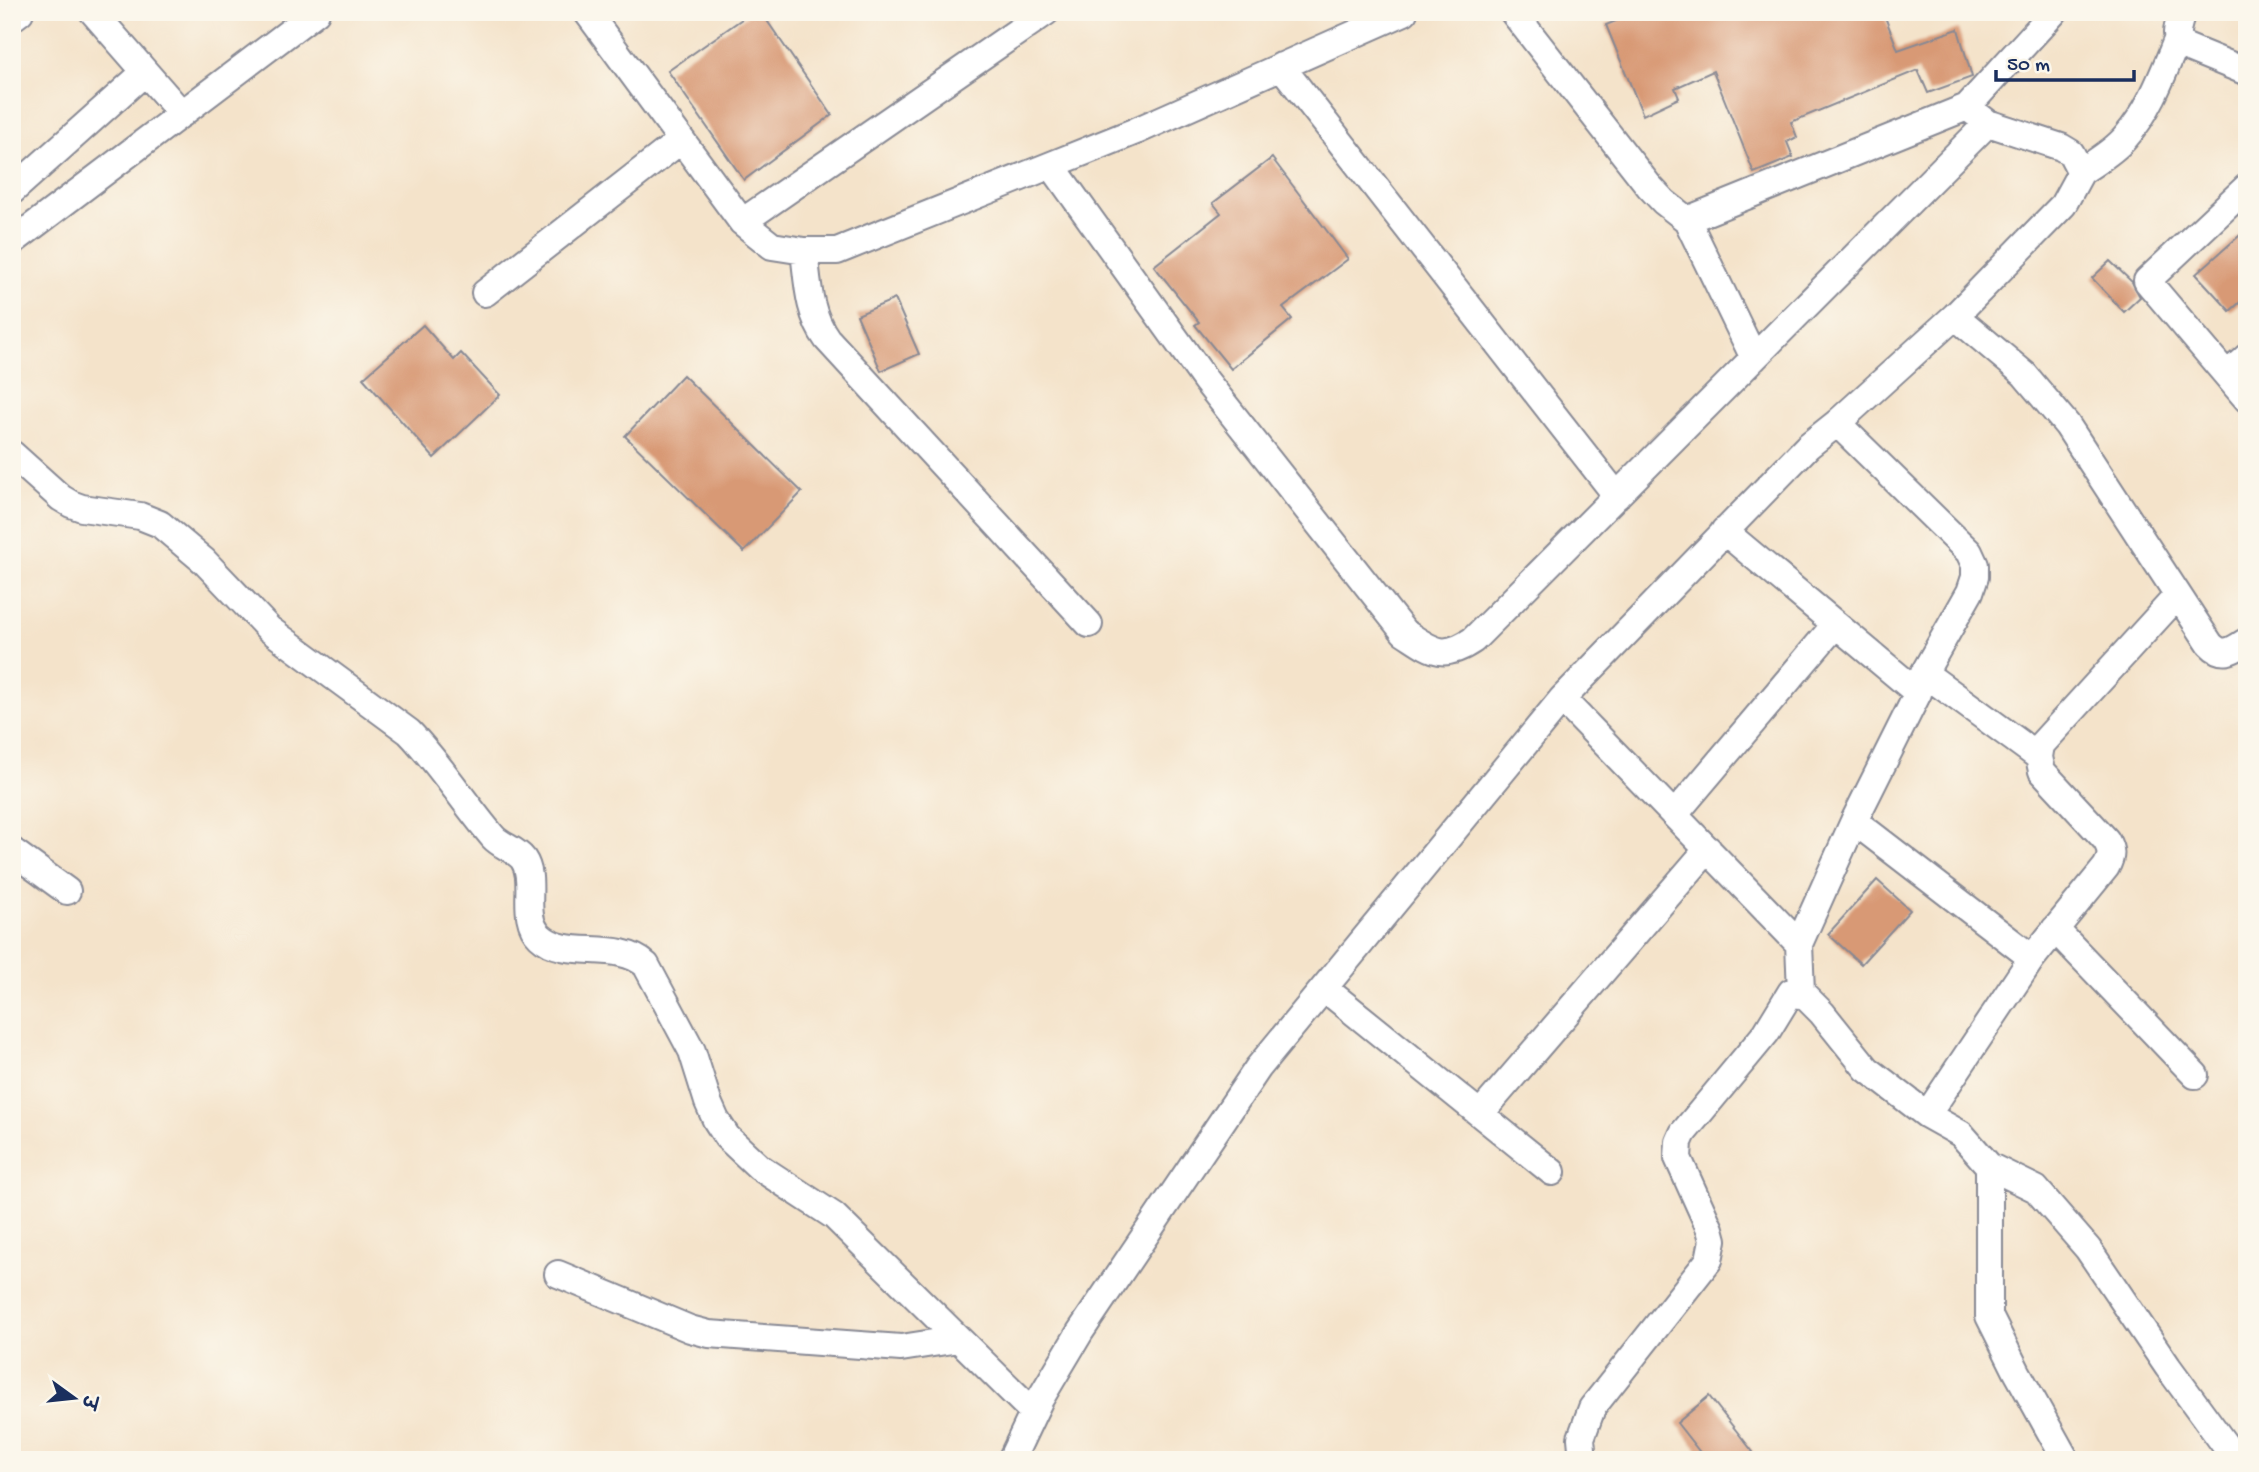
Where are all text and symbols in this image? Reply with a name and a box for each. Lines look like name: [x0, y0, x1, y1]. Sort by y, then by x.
scale bar: [1996, 38, 2135, 82]
text: 50 m: [2007, 54, 2050, 79]
north arrow: [38, 1364, 108, 1434]
text: उ: [74, 1390, 100, 1413]

